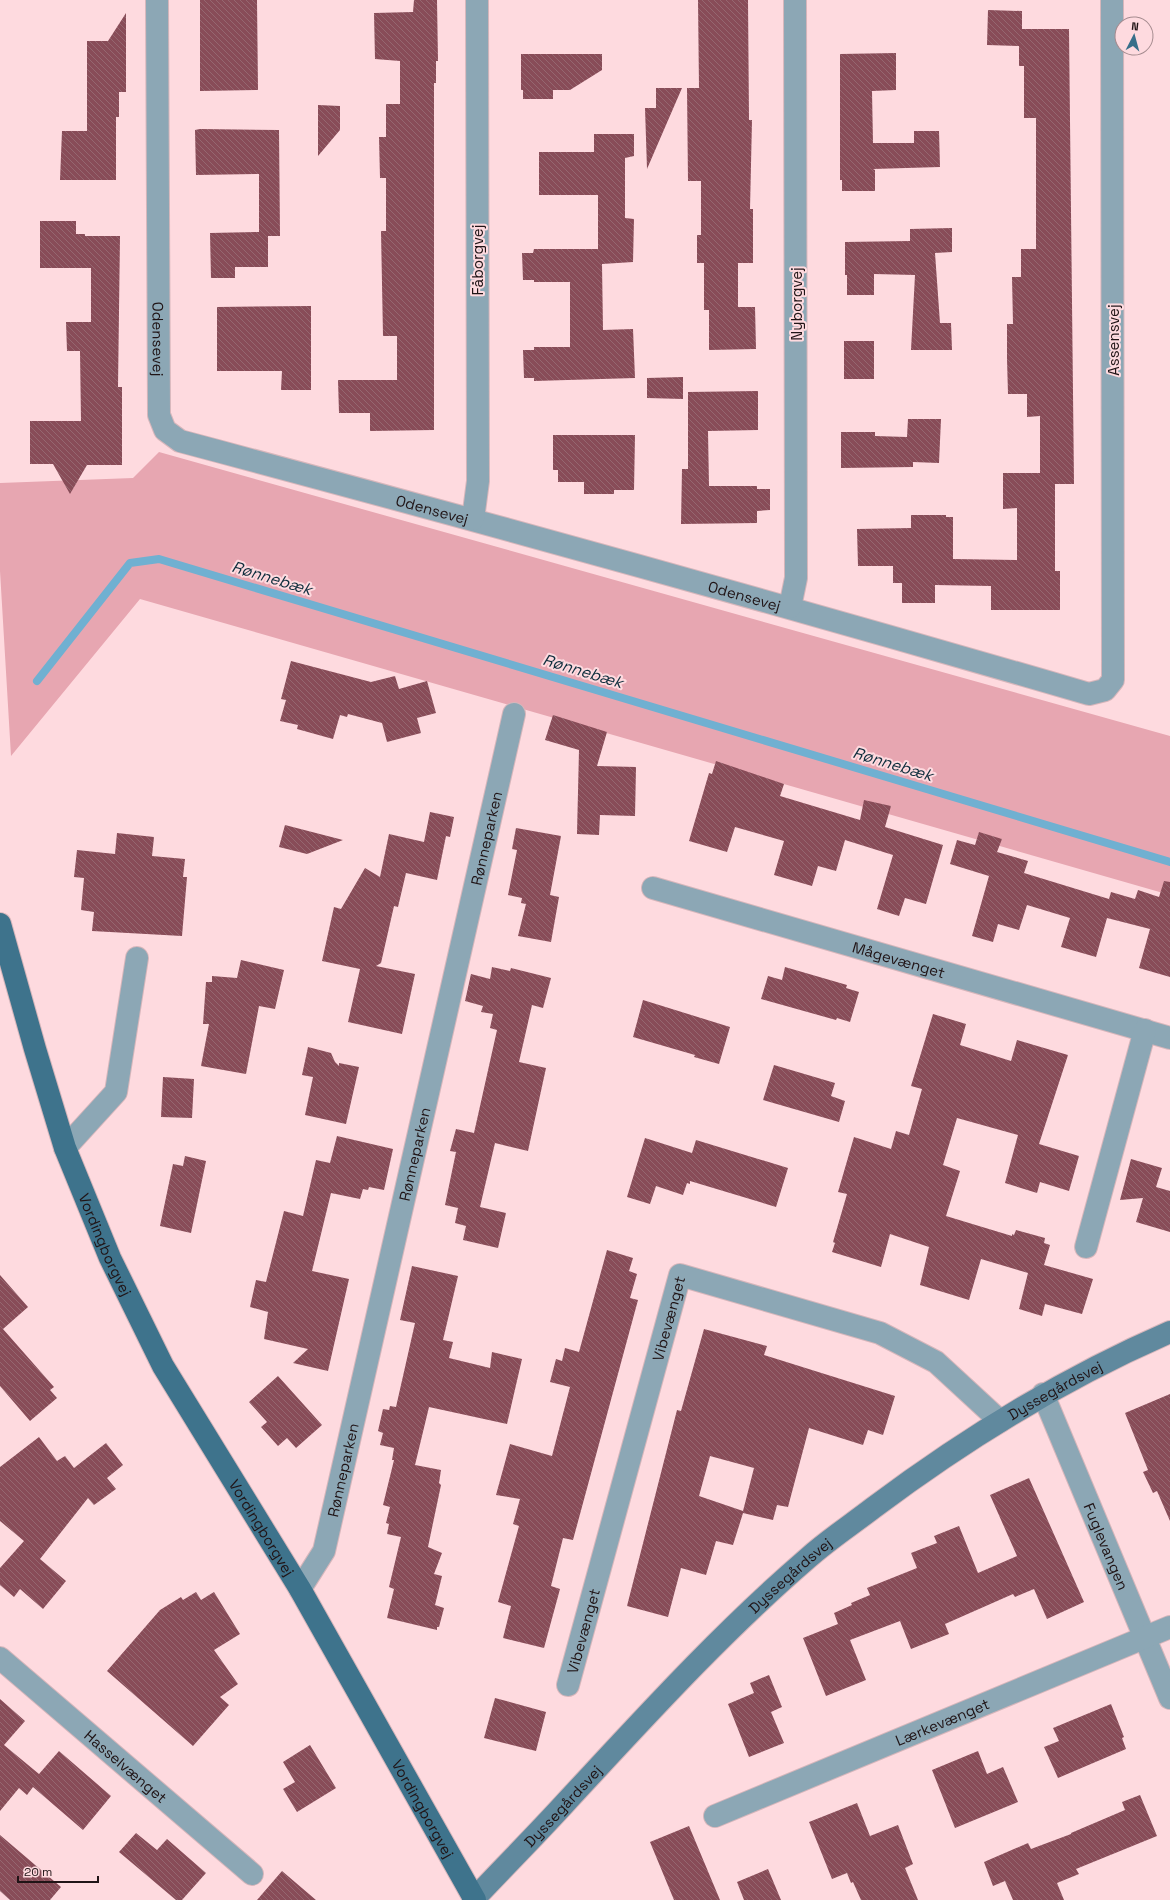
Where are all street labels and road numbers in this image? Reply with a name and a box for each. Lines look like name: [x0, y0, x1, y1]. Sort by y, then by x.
street label: Fåborgvej: [468, 225, 487, 295]
street label: Nyborgvej: [787, 267, 806, 341]
street label: Odensevej: [149, 302, 168, 376]
street label: Assensvej: [1104, 304, 1123, 376]
street label: Odensevej: [394, 490, 471, 528]
street label: Odensevej: [706, 576, 783, 615]
street label: Rønneparken: [466, 789, 506, 887]
street label: Mågevænget: [850, 937, 948, 982]
street label: Rønneparken: [394, 1105, 434, 1203]
street label: Vordingborgvej: [75, 1190, 137, 1299]
street label: Vibevænget: [647, 1274, 689, 1363]
street label: Dyssegårdsvej: [1004, 1356, 1105, 1424]
street label: Rønneparken: [323, 1421, 362, 1519]
street label: Vordingborgvej: [225, 1476, 299, 1579]
street label: Fuglevangen: [1080, 1500, 1133, 1593]
street label: Dyssegårdsvej: [744, 1533, 835, 1617]
street label: Vibevænget: [562, 1586, 603, 1676]
street label: Lærkevænget: [892, 1694, 992, 1750]
street label: Hasselvænget: [81, 1725, 171, 1807]
street label: Vordingborgvej: [388, 1756, 459, 1861]
street label: Dyssegårdsvej: [520, 1761, 605, 1851]

